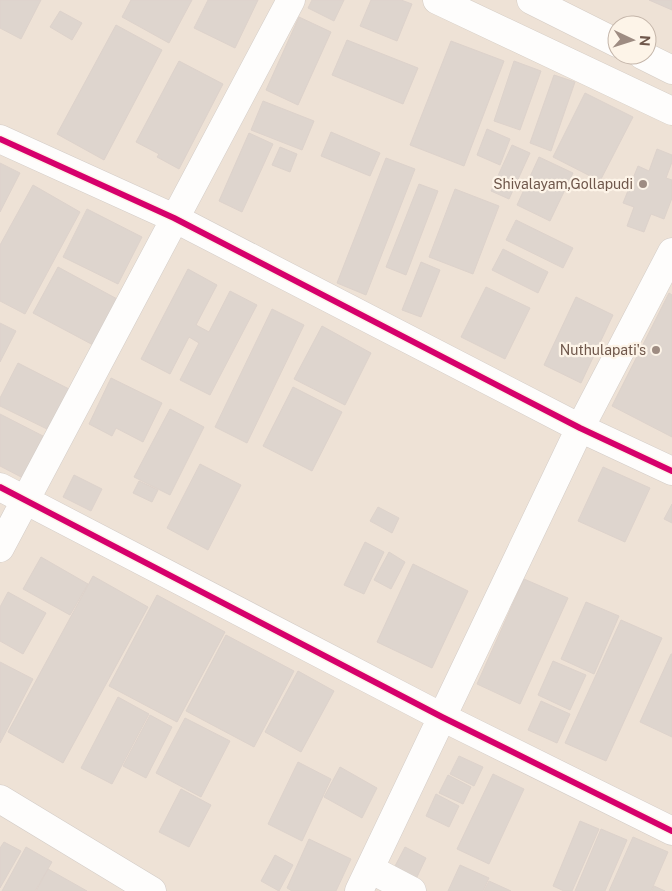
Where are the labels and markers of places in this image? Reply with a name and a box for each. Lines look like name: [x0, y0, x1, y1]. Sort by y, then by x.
place label: Shivalayam,Gollapudi: [493, 176, 633, 192]
marker: Shivalayam,Gollapudi: [637, 178, 649, 190]
place label: Nuthulapati's: [560, 342, 646, 358]
marker: Nuthulapati's: [650, 344, 662, 356]

